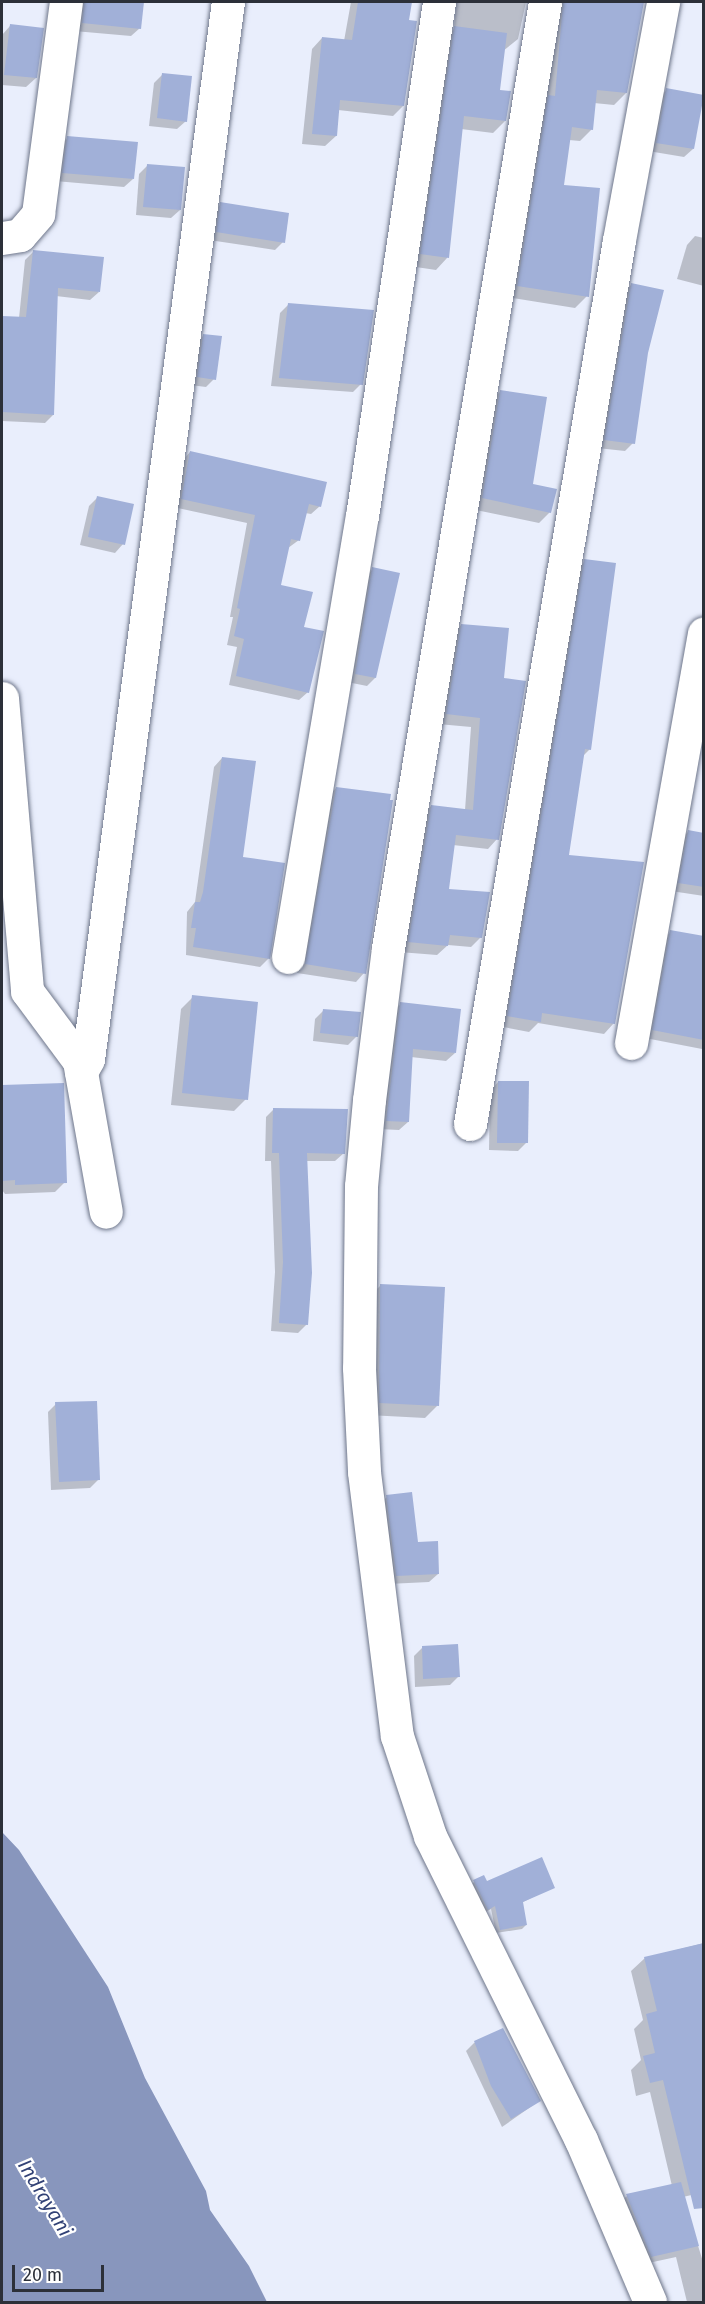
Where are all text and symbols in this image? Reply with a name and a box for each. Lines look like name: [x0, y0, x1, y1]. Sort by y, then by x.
water label: Indrayani: [13, 2155, 77, 2241]
scale bar: [15, 2253, 106, 2291]
text: 20 m: [23, 2264, 62, 2286]

